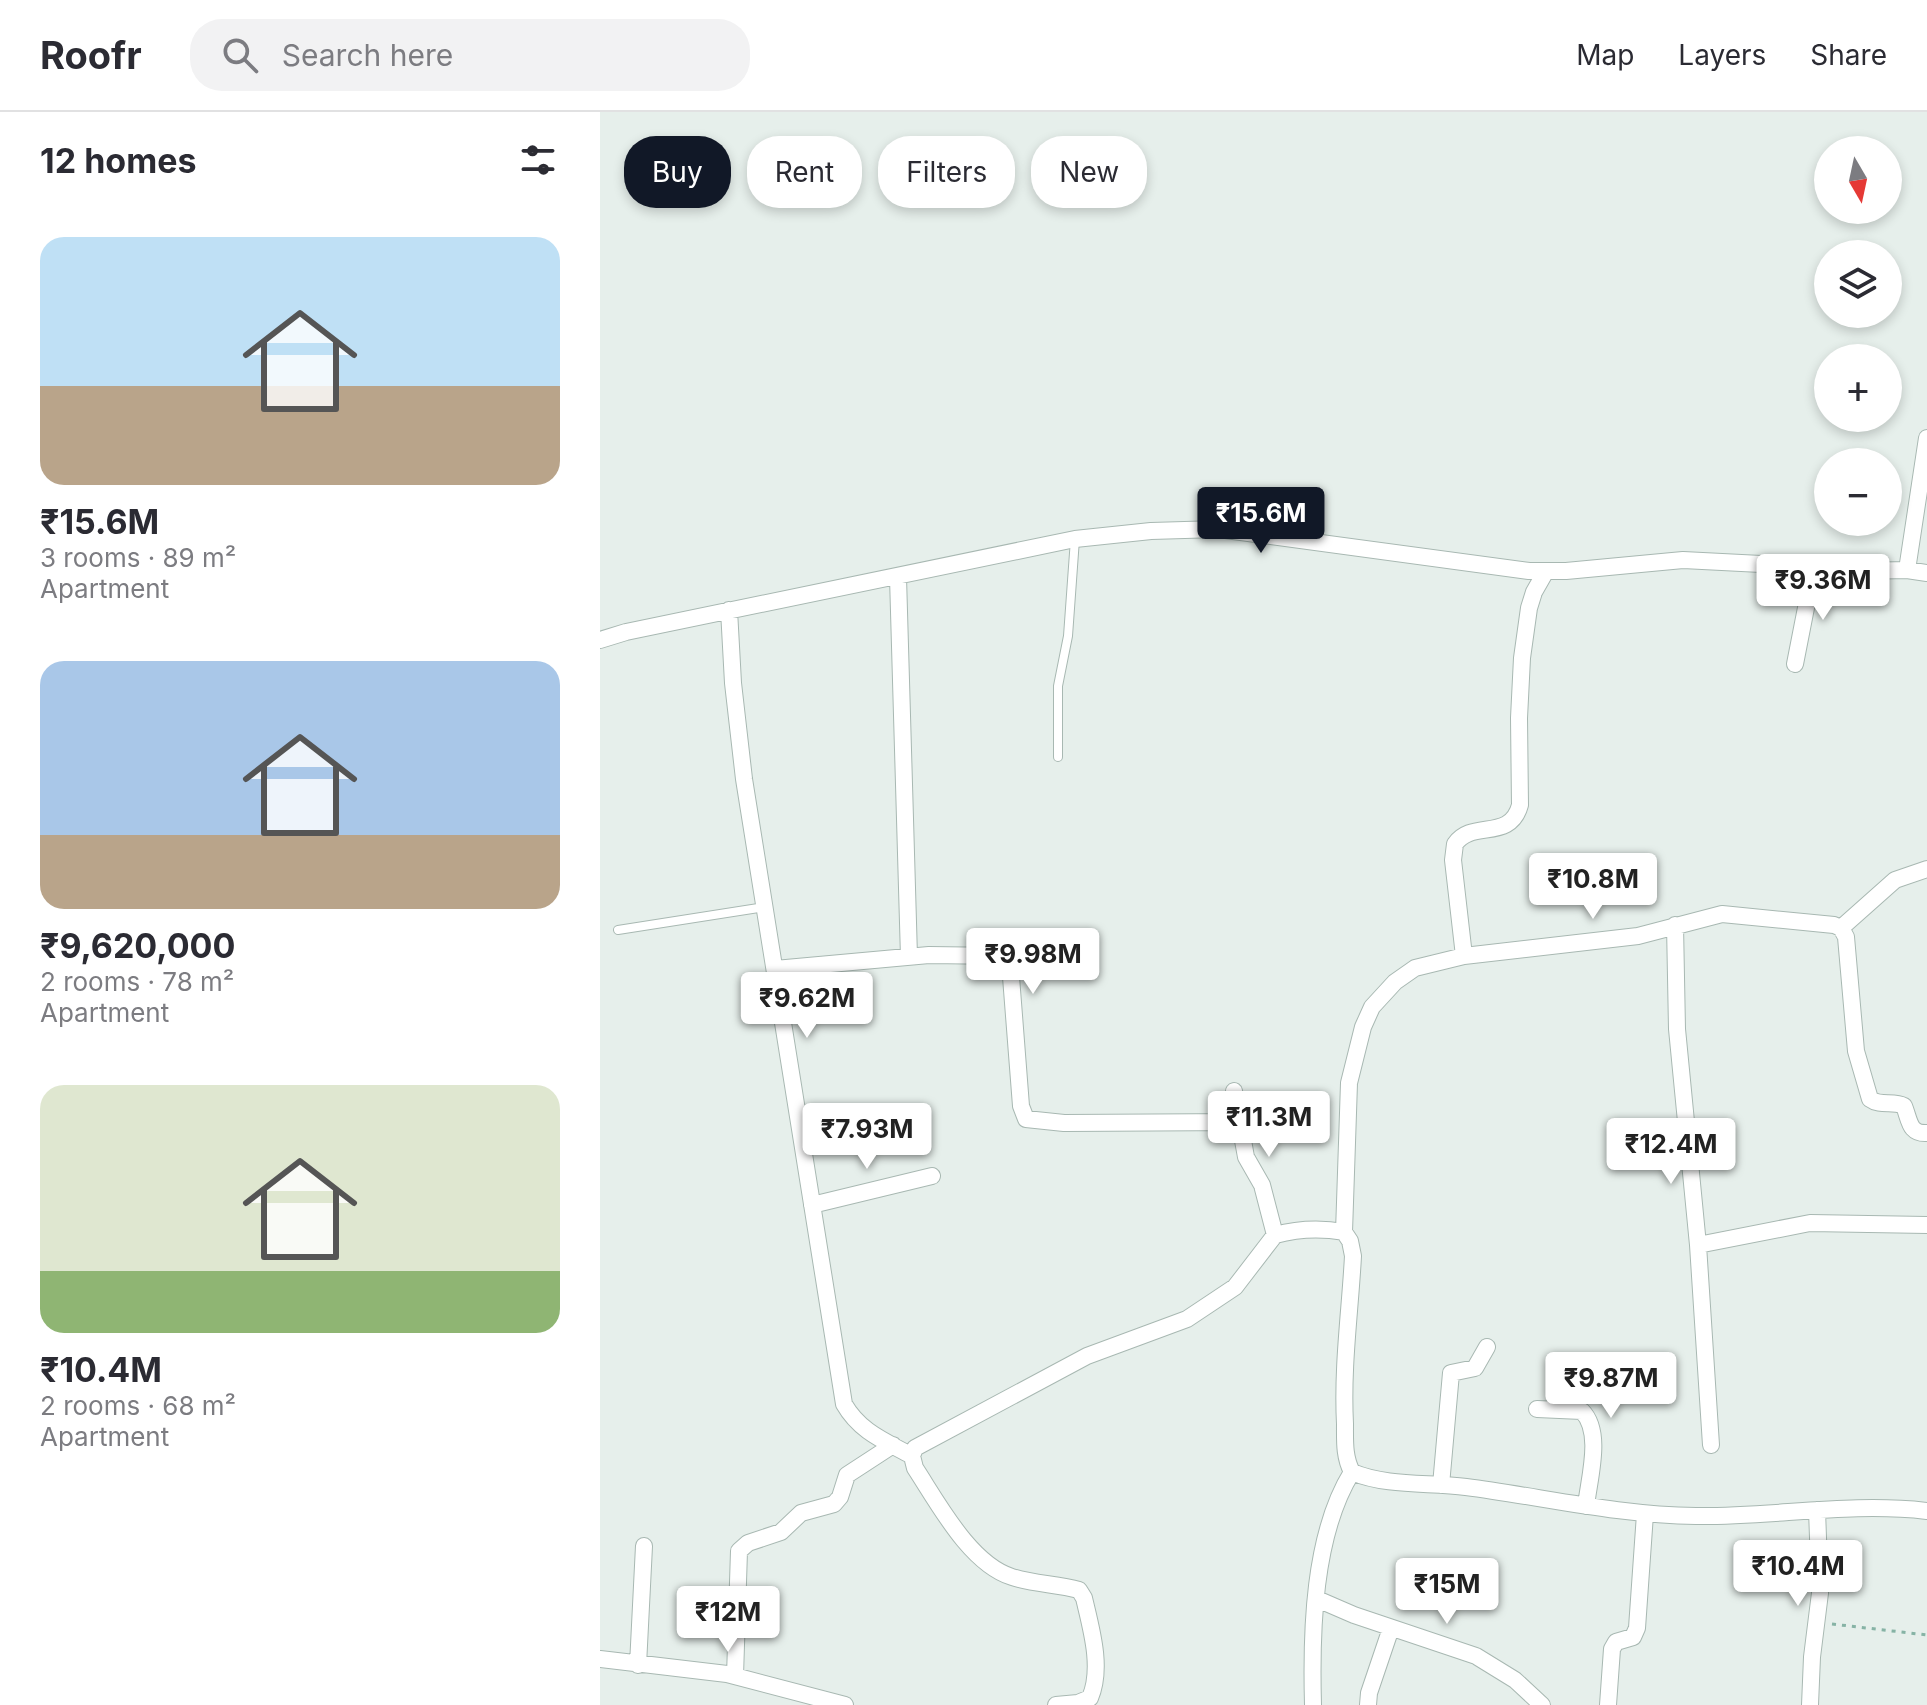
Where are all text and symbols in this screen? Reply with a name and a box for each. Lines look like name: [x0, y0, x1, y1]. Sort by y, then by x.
search box: [190, 19, 750, 91]
text: Roofr: [40, 32, 142, 78]
icon: search: [218, 33, 262, 77]
text: Search here: [282, 37, 453, 73]
text: Map: [1576, 38, 1634, 72]
text: Layers: [1678, 38, 1766, 72]
text: Share: [1810, 38, 1887, 72]
chip: Buy: [624, 136, 731, 208]
chip: Rent: [747, 136, 862, 208]
chip: Filters: [878, 136, 1015, 208]
chip: New: [1031, 136, 1147, 208]
north arrow: [1814, 136, 1902, 224]
map controls: [1814, 136, 1902, 536]
icon: filters: [516, 138, 560, 182]
text: 12 homes: [40, 140, 196, 181]
button: layers: [1814, 240, 1902, 328]
icon: home: [228, 289, 372, 433]
button: +: [1814, 344, 1902, 432]
button: −: [1814, 448, 1902, 536]
pin: ₹15.6M: [1196, 487, 1326, 555]
text: ₹15.6M: [1215, 497, 1307, 528]
text: ₹15.6M: [40, 501, 159, 542]
text: 3 rooms · 89 m²: [40, 542, 236, 573]
pin: ₹9.36M: [1758, 554, 1888, 622]
text: ₹9.36M: [1775, 564, 1871, 595]
text: Apartment: [40, 573, 169, 604]
icon: home: [228, 713, 372, 857]
pin: ₹10.8M: [1528, 853, 1658, 921]
text: ₹10.8M: [1547, 863, 1639, 894]
text: ₹9,620,000: [40, 925, 235, 966]
pin: ₹9.98M: [968, 928, 1098, 996]
text: ₹9.98M: [984, 938, 1082, 969]
text: 2 rooms · 78 m²: [40, 966, 234, 997]
pin: ₹9.62M: [742, 972, 872, 1040]
text: ₹9.62M: [759, 982, 855, 1013]
text: Apartment: [40, 997, 169, 1028]
pin: ₹11.3M: [1204, 1091, 1334, 1159]
text: ₹11.3M: [1226, 1101, 1312, 1132]
pin: ₹7.93M: [802, 1103, 932, 1171]
text: ₹7.93M: [821, 1113, 913, 1144]
pin: ₹12.4M: [1606, 1118, 1736, 1186]
text: ₹12.4M: [1625, 1128, 1717, 1159]
icon: home: [228, 1137, 372, 1281]
text: ₹10.4M: [40, 1349, 162, 1390]
pin: ₹9.87M: [1546, 1352, 1676, 1420]
text: ₹9.87M: [1563, 1362, 1659, 1393]
text: 2 rooms · 68 m²: [40, 1390, 236, 1421]
text: Apartment: [40, 1421, 169, 1452]
pin: ₹10.4M: [1733, 1540, 1863, 1608]
text: ₹10.4M: [1751, 1550, 1845, 1581]
pin: ₹15M: [1400, 1558, 1494, 1626]
text: ₹15M: [1414, 1568, 1480, 1599]
pin: ₹12M: [681, 1586, 775, 1654]
text: ₹12M: [695, 1596, 761, 1627]

